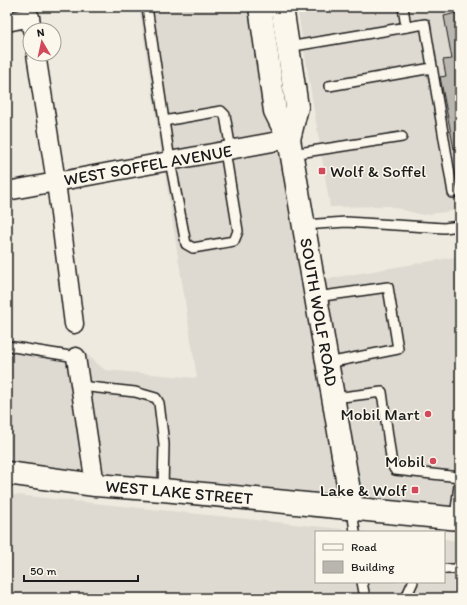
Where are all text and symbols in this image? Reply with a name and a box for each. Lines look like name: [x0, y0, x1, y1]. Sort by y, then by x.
north arrow: [22, 22, 62, 62]
text: N: [36, 26, 45, 40]
street label: WEST SOFFEL AVENUE: [62, 140, 234, 190]
place label: Wolf & Soffel: [330, 161, 426, 181]
marker: Wolf & Soffel: [317, 166, 327, 176]
street label: SOUTH WOLF ROAD: [296, 236, 342, 388]
place label: Mobil Mart: [340, 404, 420, 424]
marker: Mobil Mart: [423, 409, 433, 419]
place label: Mobil: [385, 451, 425, 471]
marker: Mobil: [428, 456, 438, 466]
street label: WEST LAKE STREET: [104, 476, 254, 508]
place label: Lake & Wolf: [320, 480, 408, 500]
marker: Lake & Wolf: [410, 485, 420, 495]
legend: [315, 531, 445, 583]
text: Road: [351, 540, 377, 554]
scale bar: [24, 557, 138, 583]
text: Building: [351, 560, 395, 574]
text: 50 m: [30, 564, 56, 578]

